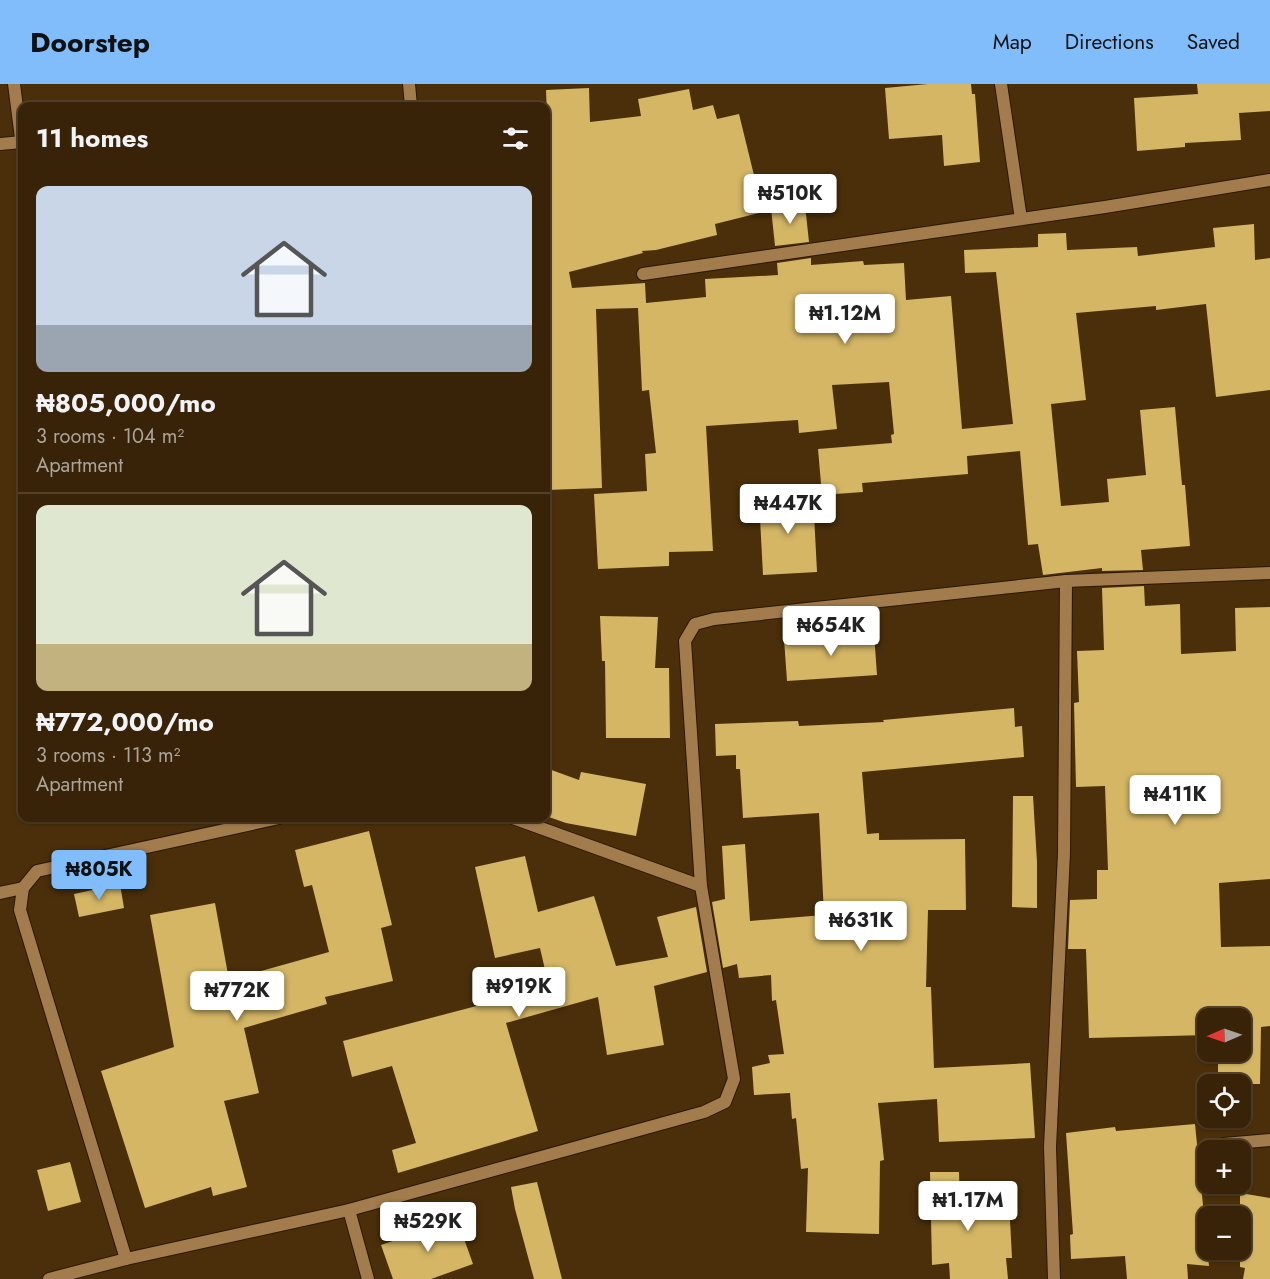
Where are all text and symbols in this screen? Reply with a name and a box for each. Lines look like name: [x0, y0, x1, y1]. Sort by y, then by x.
text: Doorstep: [30, 22, 150, 63]
text: Map: [993, 27, 1032, 57]
text: Directions: [1065, 27, 1154, 57]
text: Saved: [1187, 27, 1240, 57]
text: 11 homes: [36, 119, 148, 157]
icon: filters: [499, 122, 532, 155]
pin: ₦510K: [748, 174, 832, 225]
text: ₦510K: [758, 179, 822, 208]
icon: home: [230, 225, 338, 333]
pin: ₦1.12M: [796, 294, 894, 345]
text: ₦1.12M: [809, 299, 881, 328]
text: ₦805,000/mo: [36, 384, 216, 422]
text: 3 rooms · 104 m²: [36, 422, 184, 451]
text: Apartment: [36, 451, 123, 480]
pin: ₦447K: [746, 484, 830, 535]
text: ₦447K: [754, 489, 822, 518]
icon: home: [230, 544, 338, 652]
pin: ₦654K: [789, 606, 873, 657]
text: ₦654K: [797, 611, 865, 640]
text: ₦772,000/mo: [36, 703, 214, 741]
text: 3 rooms · 113 m²: [36, 741, 180, 770]
text: Apartment: [36, 770, 123, 799]
pin: ₦411K: [1133, 775, 1217, 826]
text: ₦411K: [1144, 780, 1206, 809]
pin: ₦805K: [57, 850, 141, 901]
text: ₦805K: [65, 855, 133, 884]
pin: ₦631K: [819, 901, 903, 952]
text: ₦631K: [829, 906, 893, 935]
pin: ₦919K: [477, 967, 561, 1018]
pin: ₦772K: [195, 971, 279, 1022]
text: ₦919K: [486, 972, 552, 1001]
text: ₦772K: [204, 976, 270, 1005]
north arrow: [1197, 1008, 1251, 1062]
map controls: [1197, 1008, 1251, 1260]
button: locate: [1197, 1074, 1251, 1128]
button: +: [1197, 1140, 1251, 1194]
pin: ₦1.17M: [919, 1181, 1017, 1232]
text: ₦1.17M: [932, 1186, 1004, 1215]
pin: ₦529K: [386, 1202, 470, 1253]
button: −: [1197, 1206, 1251, 1260]
text: ₦529K: [394, 1207, 462, 1236]

